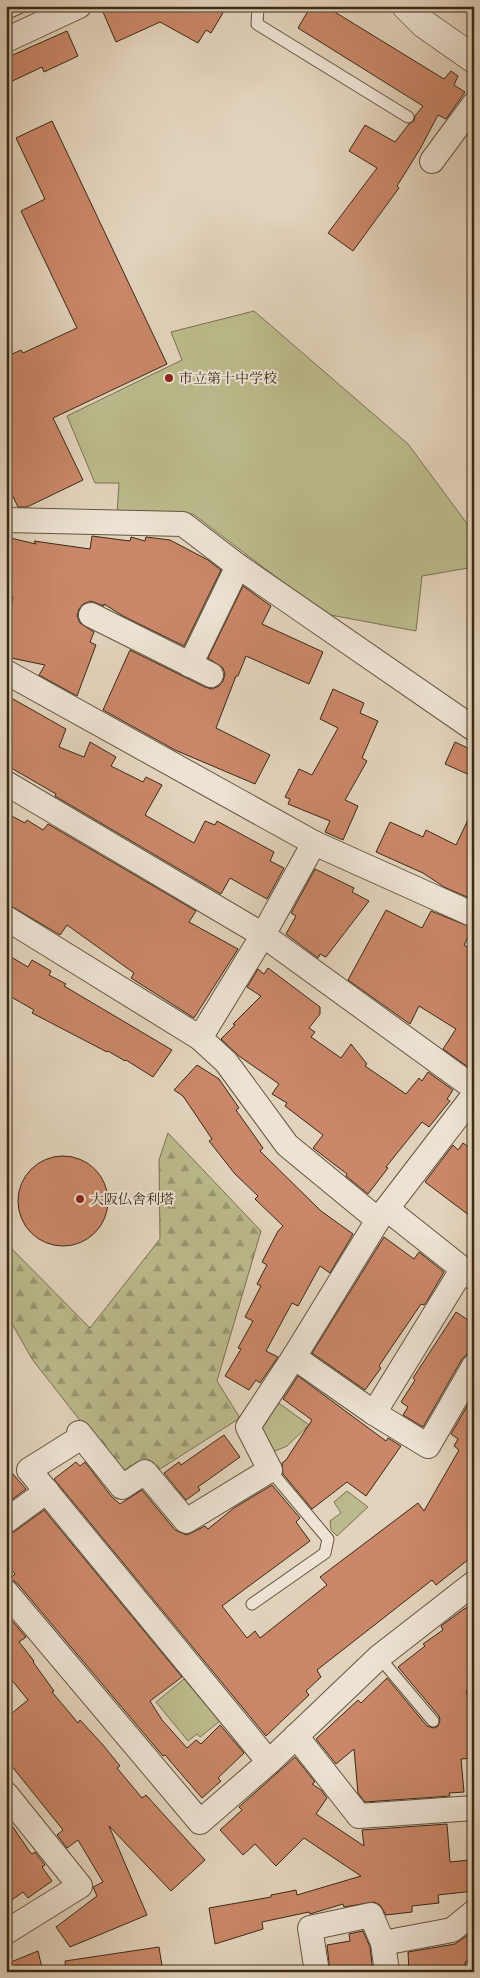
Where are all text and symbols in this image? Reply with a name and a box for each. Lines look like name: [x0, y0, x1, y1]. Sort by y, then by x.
place label: 市立第十中学校: [179, 370, 277, 387]
marker: 市立第十中学校: [163, 372, 175, 384]
place label: 大阪仏舎利塔: [90, 1191, 174, 1208]
marker: 大阪仏舎利塔: [74, 1193, 86, 1205]

